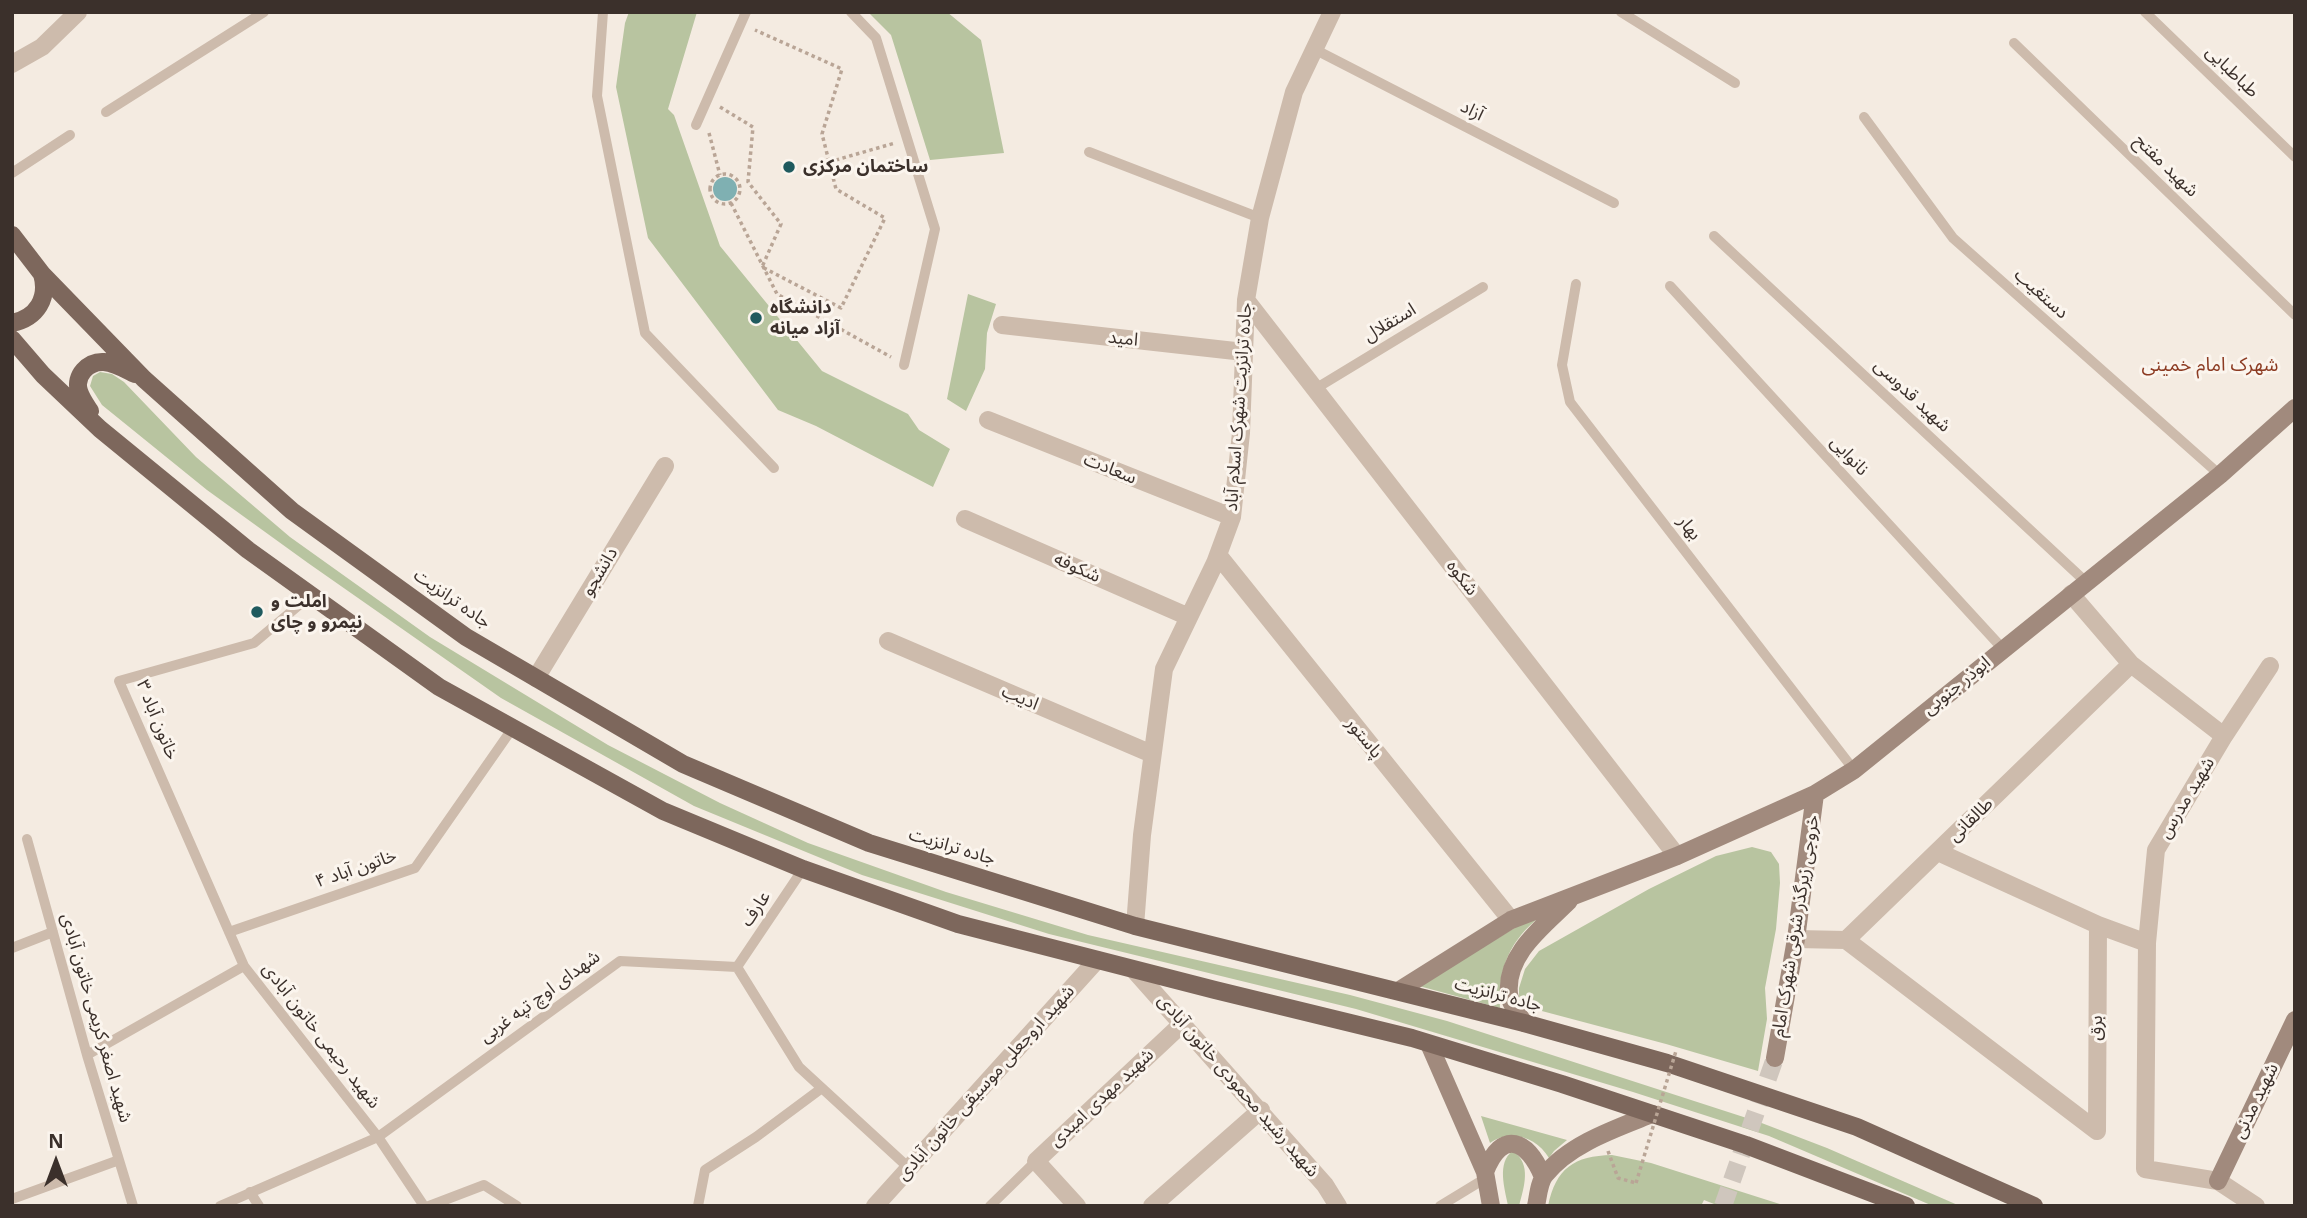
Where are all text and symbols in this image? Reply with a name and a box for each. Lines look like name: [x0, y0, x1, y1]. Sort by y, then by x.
street label: طباطبایی: [2201, 41, 2263, 103]
street label: آزاد: [1457, 96, 1487, 126]
street label: شهید مفتح: [2129, 130, 2203, 202]
place label: ساختمان مرکزی: [803, 156, 928, 178]
marker: ساختمان مرکزی: [781, 159, 797, 175]
street label: دستغیب: [2010, 264, 2072, 324]
place label: دانشگاه آزاد میانه: [770, 297, 840, 340]
street label: استقلال: [1360, 299, 1420, 347]
street label: جاده ترانزیت شهرک اسلام آباد: [1221, 302, 1257, 512]
marker: دانشگاه آزاد میانه: [748, 310, 764, 326]
street label: امید: [1107, 327, 1139, 351]
street label: شهید قدوسی: [1869, 355, 1955, 437]
district label: شهرک امام خمینی: [2142, 355, 2278, 377]
street label: نانوایی: [1825, 432, 1873, 480]
street label: سعادت: [1080, 449, 1140, 489]
street label: بهار: [1673, 511, 1705, 545]
street label: دانشجو: [577, 544, 623, 600]
street label: شکوفه: [1050, 548, 1104, 588]
street label: شکوه: [1441, 556, 1483, 600]
street label: جاده ترانزیت: [409, 565, 495, 633]
place label: املت و نیمرو و چای: [271, 591, 363, 634]
marker: املت و نیمرو و چای: [249, 604, 265, 620]
street label: ابوذر جنوبی: [1919, 652, 1995, 720]
street label: خاتون آباد ۳: [131, 677, 183, 763]
street label: ادیب: [998, 681, 1042, 715]
street label: پاستور: [1341, 713, 1387, 763]
street label: شهید مدرس: [2154, 753, 2220, 843]
street label: طالقانی: [1944, 793, 1998, 847]
street label: خروجی زیرگذر شرقی شهرک امام: [1768, 813, 1824, 1039]
street label: جاده ترانزیت: [906, 824, 998, 870]
street label: خاتون آباد ۴: [312, 845, 400, 893]
street label: عارف: [736, 887, 776, 931]
street label: شهید اصغر کریمی خاتون آبادی: [56, 911, 136, 1125]
street label: شهدای اوچ تپه غربی: [476, 946, 604, 1048]
street label: شهید رحیمی خاتون آبادی: [257, 959, 385, 1113]
street label: جاده ترانزیت: [1452, 973, 1544, 1017]
street label: شهید اروجعلی موسیقی خاتون آبادی: [893, 981, 1079, 1185]
street label: شهید رشید محمودی خاتون آبادی: [1153, 990, 1323, 1182]
street label: برق: [2086, 1015, 2108, 1041]
street label: شهید مهدی امیدی: [1045, 1044, 1159, 1152]
street label: شهید مدنی: [2228, 1060, 2284, 1142]
north arrow: [21, 1127, 91, 1197]
text: N: [48, 1128, 64, 1154]

